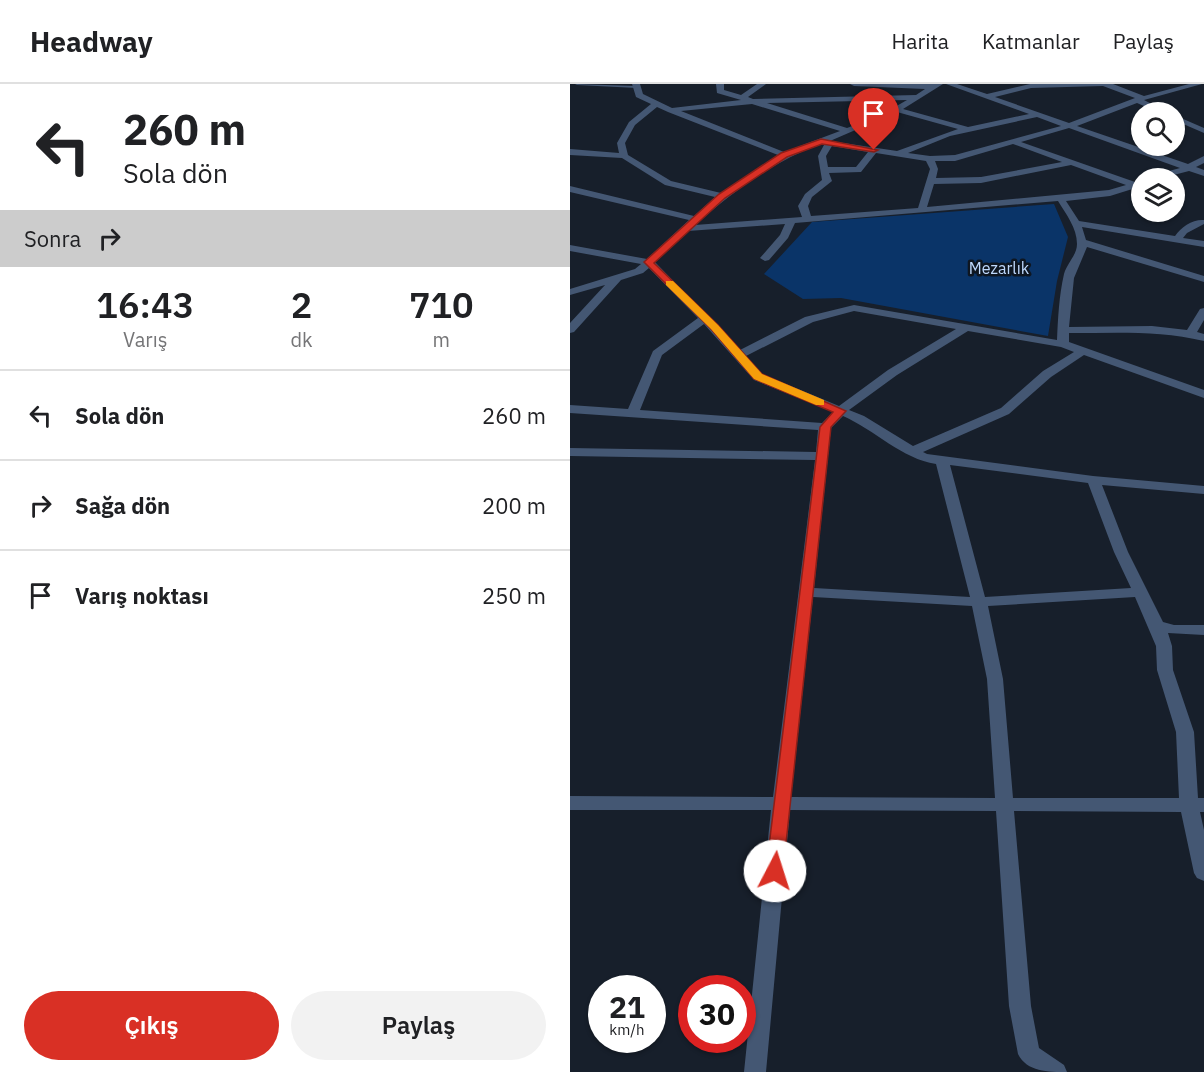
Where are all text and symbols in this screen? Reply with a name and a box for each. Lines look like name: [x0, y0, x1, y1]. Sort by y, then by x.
text: Headway: [30, 23, 153, 60]
text: Harita: [891, 27, 949, 55]
text: Katmanlar: [982, 27, 1080, 55]
text: Paylaş: [1113, 27, 1174, 55]
pin: [848, 88, 899, 150]
icon: arrive: [857, 97, 890, 130]
text: 260 m: [123, 102, 246, 157]
map controls: [1131, 102, 1185, 222]
button: search: [1131, 102, 1185, 156]
icon: left: [24, 108, 102, 186]
text: Sola dön: [123, 155, 228, 190]
button: layers: [1131, 168, 1185, 222]
icon: right: [93, 222, 126, 255]
text: Sonra: [24, 224, 81, 253]
park label: Mezarlık: [969, 258, 1030, 278]
text: 16:43: [96, 281, 194, 328]
text: 2: [291, 281, 312, 328]
text: 710: [409, 281, 474, 328]
text: Varış: [123, 326, 167, 353]
text: dk: [290, 326, 313, 353]
text: m: [433, 326, 450, 353]
icon: left: [24, 399, 57, 432]
text: Sola dön: [75, 401, 164, 430]
text: 260 m: [482, 401, 546, 430]
icon: right: [24, 489, 57, 522]
text: Sağa dön: [75, 491, 170, 520]
text: 200 m: [482, 491, 546, 520]
icon: arrive: [24, 579, 57, 612]
text: Varış noktası: [75, 581, 209, 610]
text: 250 m: [482, 581, 546, 610]
position arrow: [743, 839, 807, 903]
speed limit sign: 30: [678, 975, 756, 1053]
text: 21: [609, 987, 645, 1026]
button: Çıkış: [24, 991, 279, 1060]
button: Paylaş: [291, 991, 546, 1060]
text: km/h: [609, 1020, 645, 1039]

